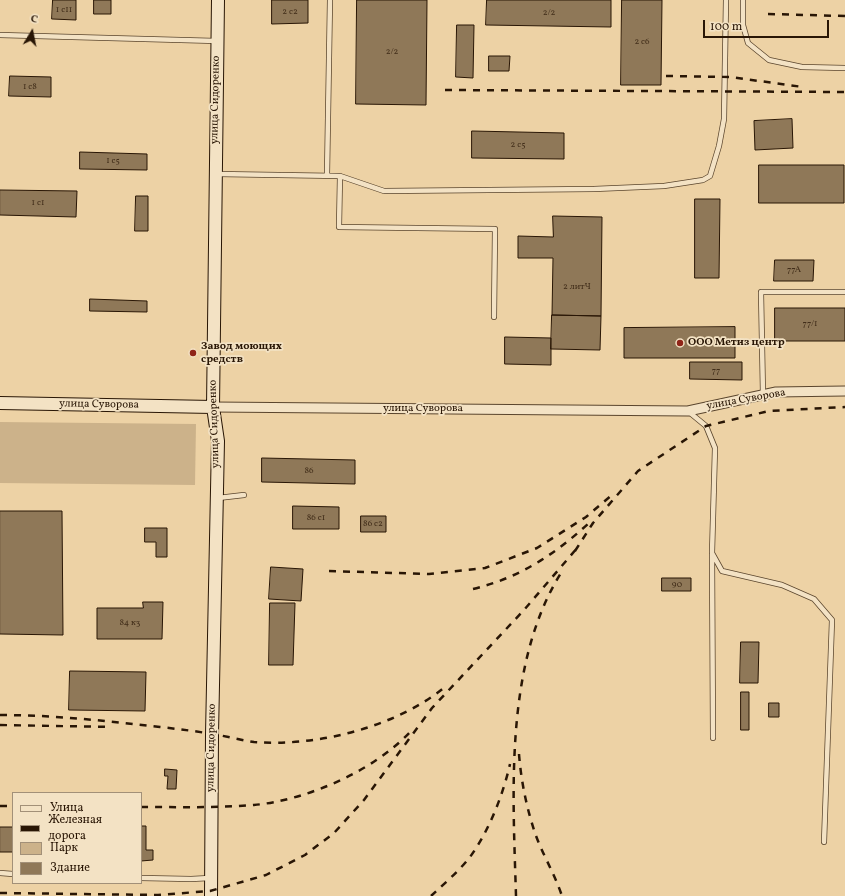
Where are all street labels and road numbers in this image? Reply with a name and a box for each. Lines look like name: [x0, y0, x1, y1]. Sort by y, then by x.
street label: улица Сидоренко: [209, 56, 223, 144]
street label: улица Сидоренко: [207, 380, 223, 468]
street label: улица Суворова: [705, 387, 787, 413]
street label: улица Суворова: [59, 398, 139, 412]
street label: улица Суворова: [383, 402, 463, 416]
street label: улица Сидоренко: [205, 704, 219, 792]

